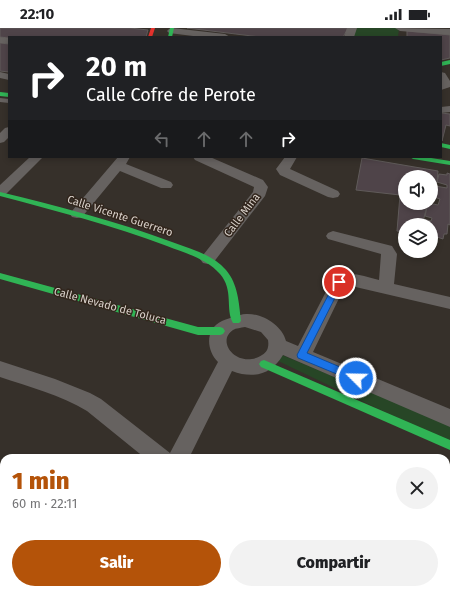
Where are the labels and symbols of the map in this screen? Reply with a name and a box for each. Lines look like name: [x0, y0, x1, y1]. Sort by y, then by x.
street label: Calle Mina: [221, 191, 263, 239]
street label: Calle Vicente Guerrero: [65, 193, 175, 239]
pin: [322, 265, 356, 299]
street label: Calle Nevado de Toluca: [52, 285, 168, 327]
position arrow: [335, 357, 377, 399]

